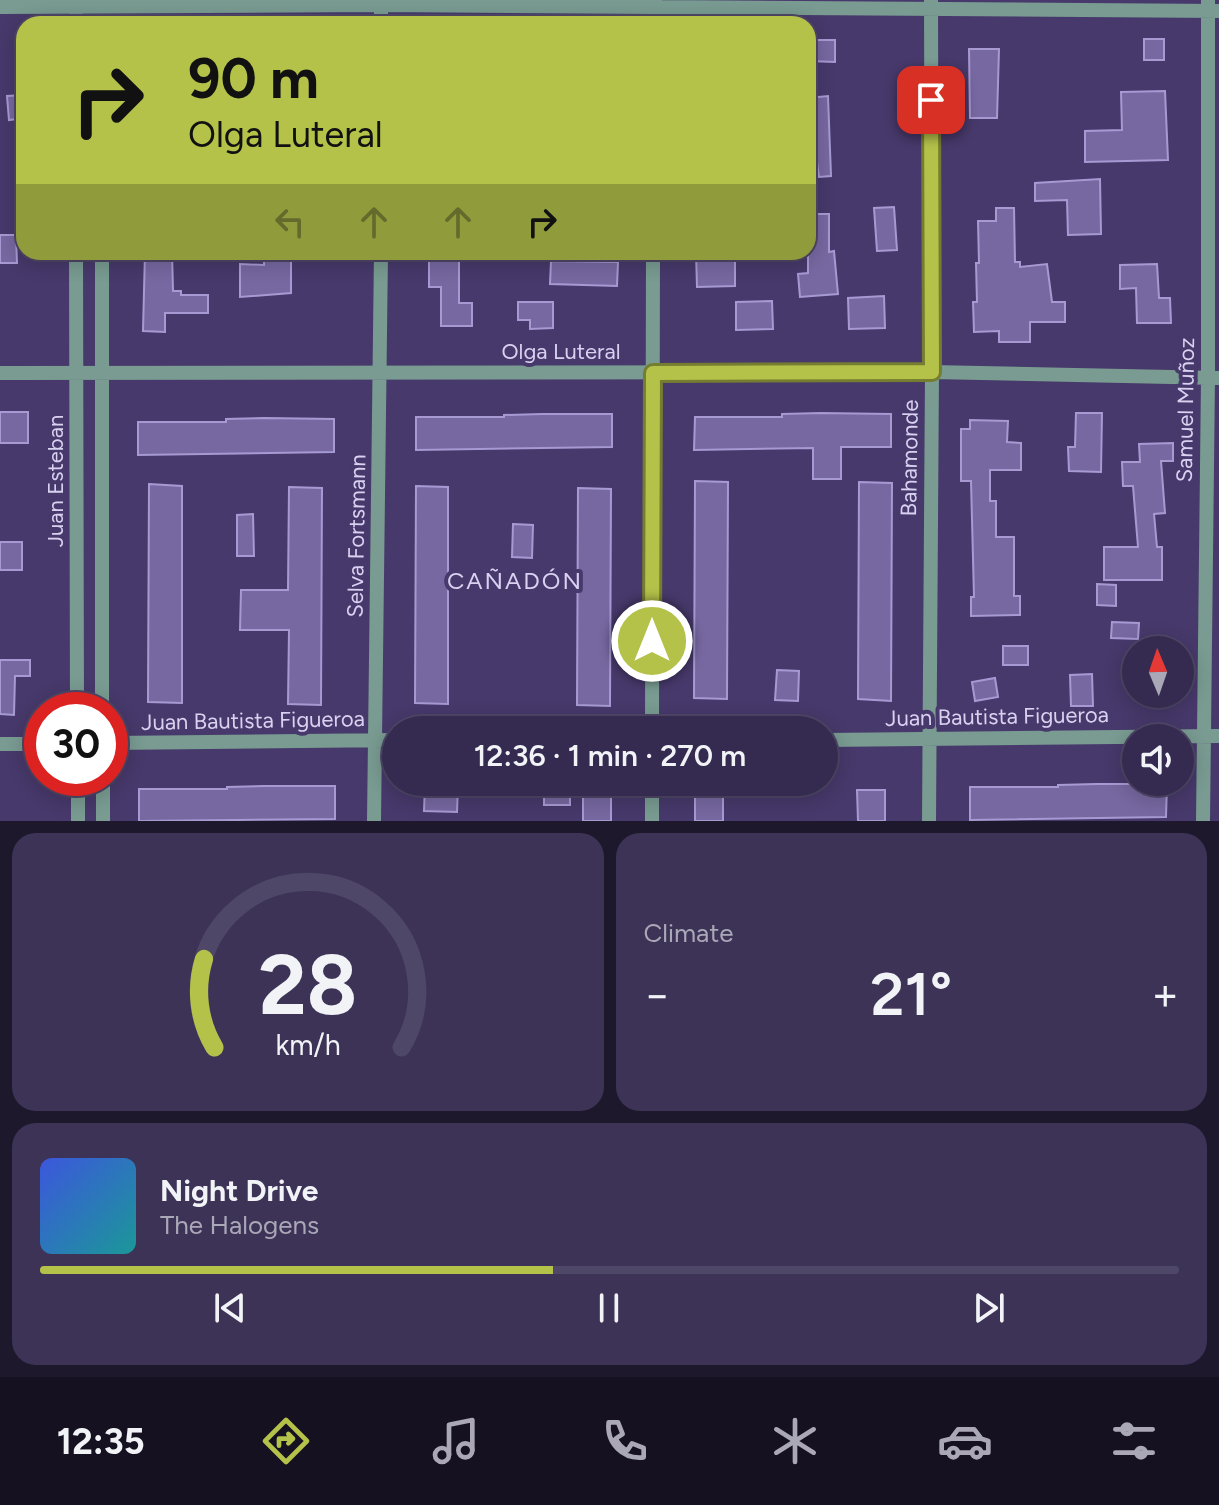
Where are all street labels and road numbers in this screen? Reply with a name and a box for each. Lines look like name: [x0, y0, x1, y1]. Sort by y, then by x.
street label: Samuel Muñoz: [1171, 337, 1200, 483]
street label: Olga Luteral: [502, 338, 620, 365]
street label: Bahamonde: [895, 399, 924, 517]
street label: Juan Esteban: [42, 415, 69, 547]
street label: Selva Fortsmann: [342, 454, 371, 618]
street label: Juan Bautista Figueroa: [885, 701, 1109, 732]
street label: Juan Bautista Figueroa: [141, 705, 365, 736]

